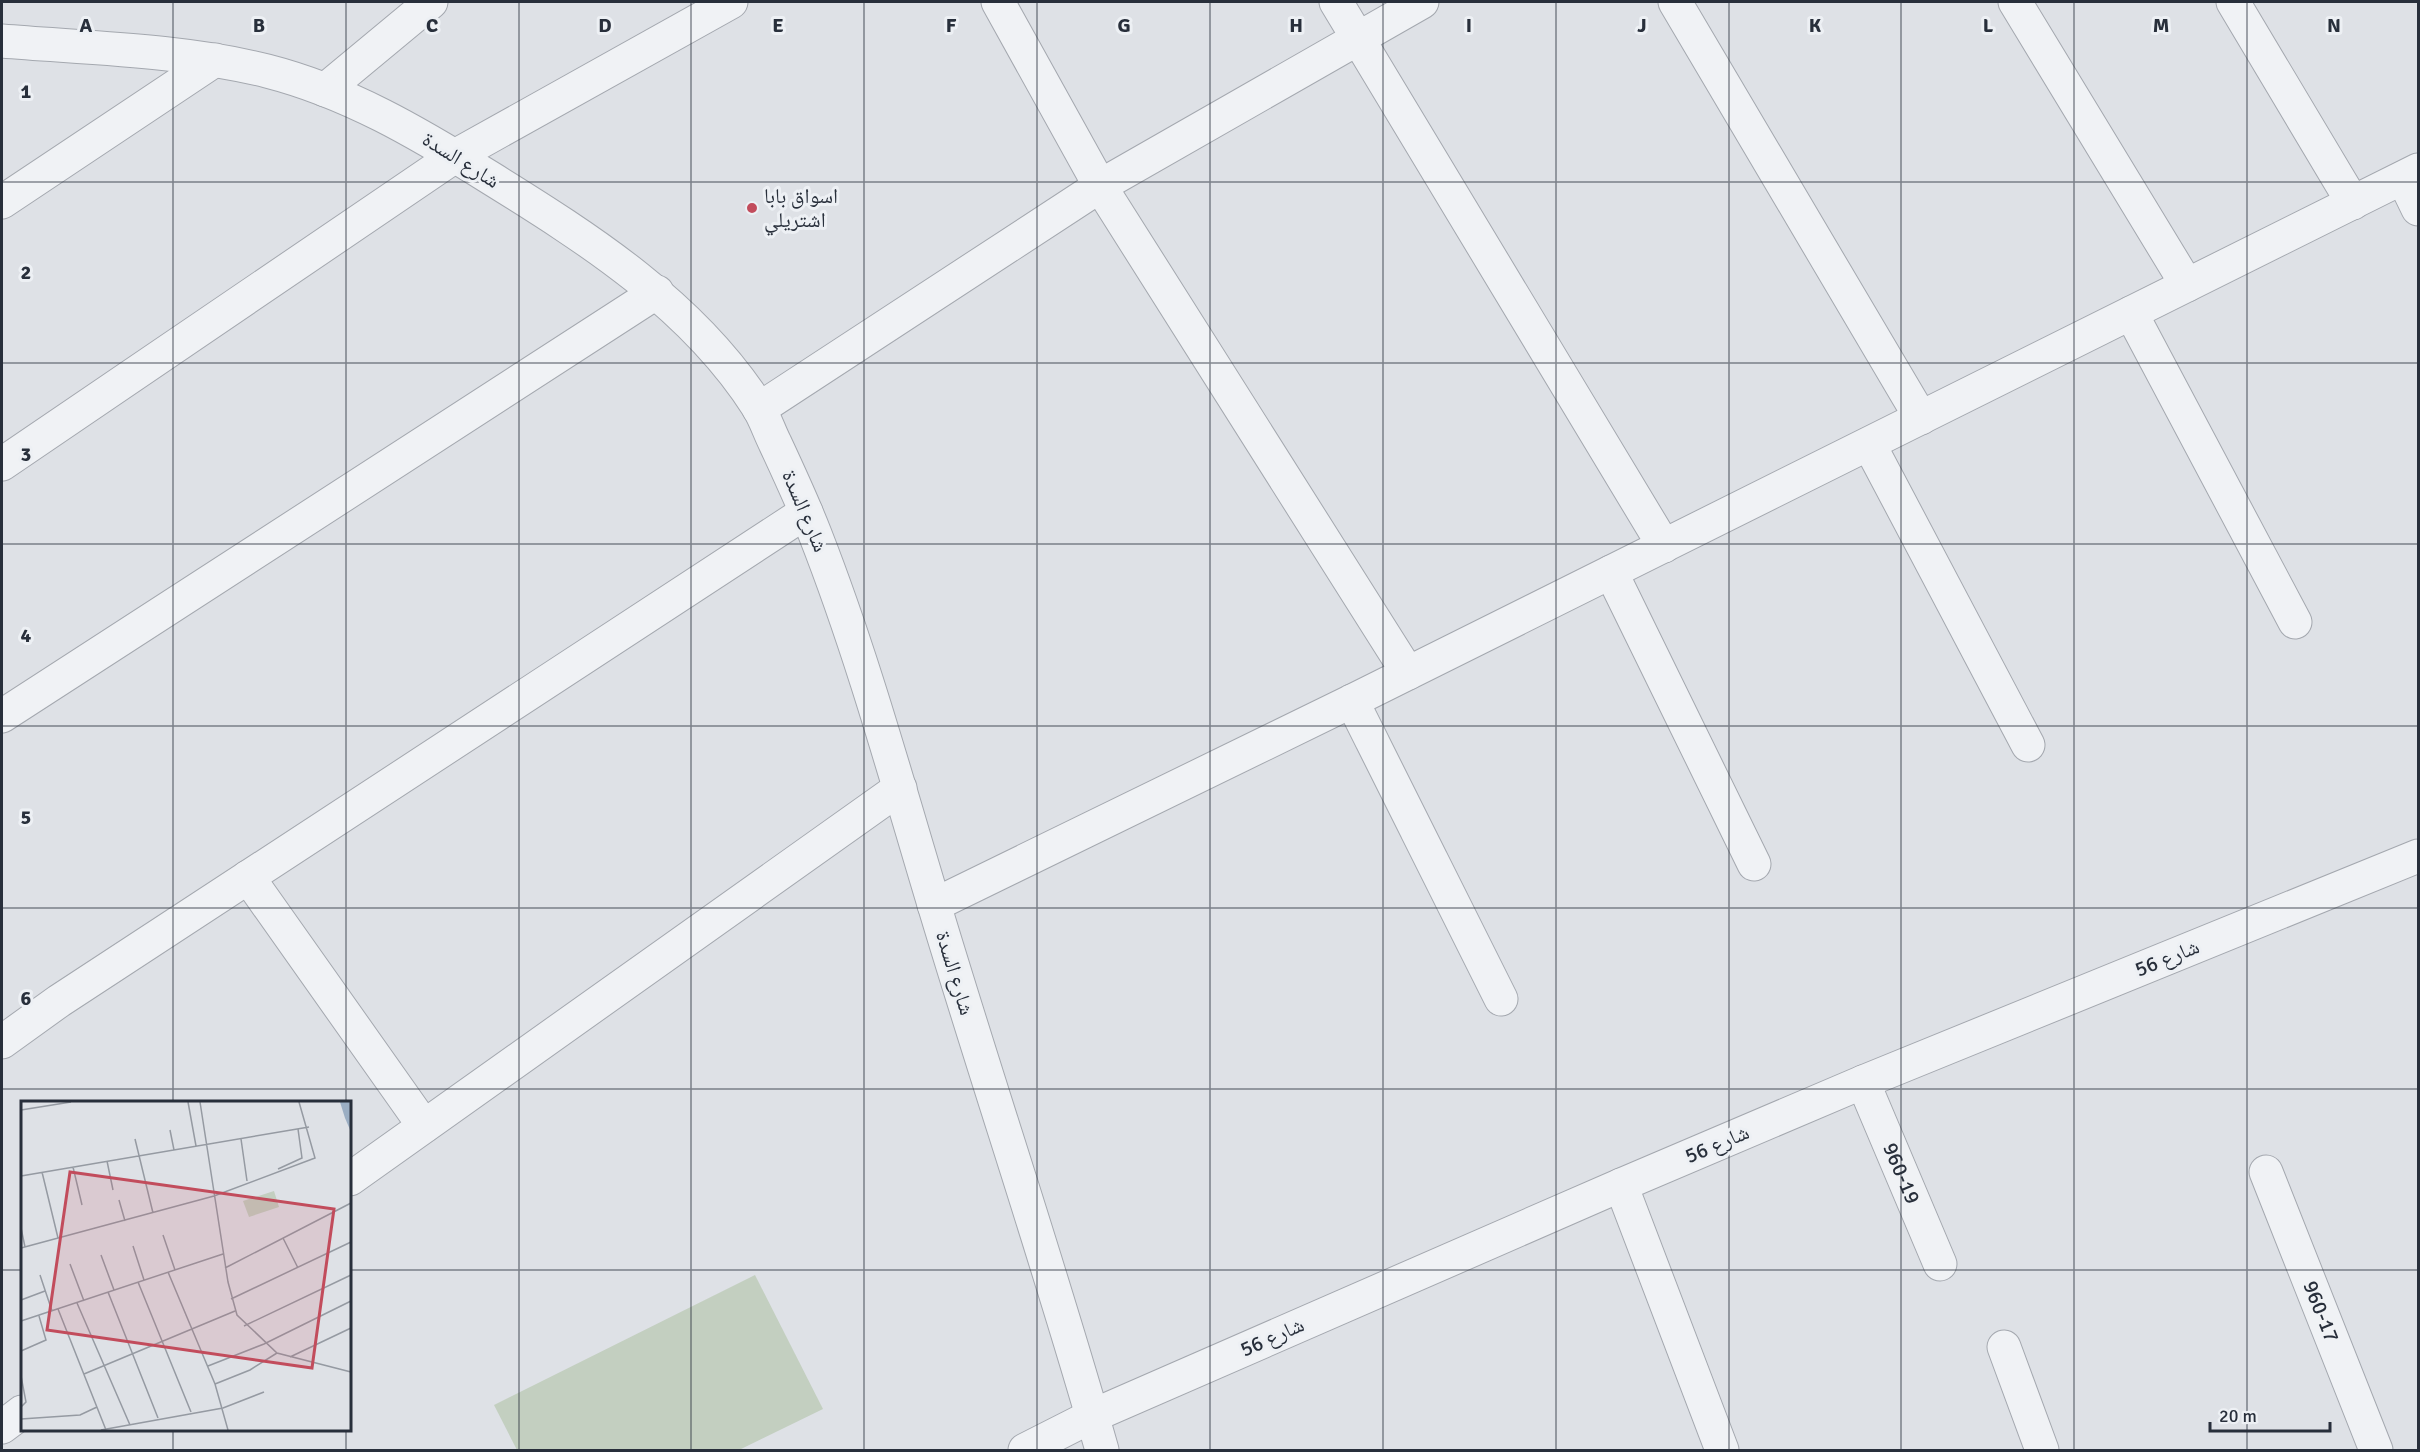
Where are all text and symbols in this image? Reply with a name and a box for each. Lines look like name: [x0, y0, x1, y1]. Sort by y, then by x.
text: A: [80, 13, 93, 38]
text: B: [253, 13, 265, 38]
text: C: [426, 13, 438, 38]
text: D: [598, 13, 612, 38]
text: E: [772, 13, 784, 38]
text: F: [946, 13, 957, 38]
text: G: [1117, 13, 1131, 38]
text: H: [1289, 13, 1303, 38]
text: I: [1466, 13, 1472, 38]
text: J: [1637, 13, 1647, 38]
text: K: [1809, 13, 1822, 38]
text: L: [1983, 13, 1994, 38]
text: M: [2153, 13, 2169, 38]
text: N: [2327, 13, 2341, 38]
text: 1: [21, 79, 32, 104]
street label: شارع السدة: [417, 126, 505, 194]
place label: اسواق بابا اشتريلي: [764, 183, 838, 236]
marker: اسواق بابا اشتريلي: [745, 201, 759, 215]
text: 2: [21, 260, 31, 285]
text: 3: [21, 442, 31, 467]
street label: شارع السدة: [776, 466, 834, 556]
text: 4: [21, 623, 32, 648]
text: 5: [21, 805, 31, 830]
street label: شارع السدة: [930, 928, 980, 1018]
street label: شارع 56: [2131, 933, 2203, 983]
text: 6: [21, 986, 32, 1011]
inset map: [21, 1101, 351, 1431]
street label: شارع 56: [1681, 1119, 1753, 1169]
street label: 960-19: [1877, 1139, 1926, 1208]
street label: 960-17: [2297, 1277, 2345, 1346]
street label: شارع 56: [1236, 1311, 1308, 1363]
scale bar: [2210, 1395, 2330, 1433]
text: 20 m: [2219, 1405, 2257, 1427]

